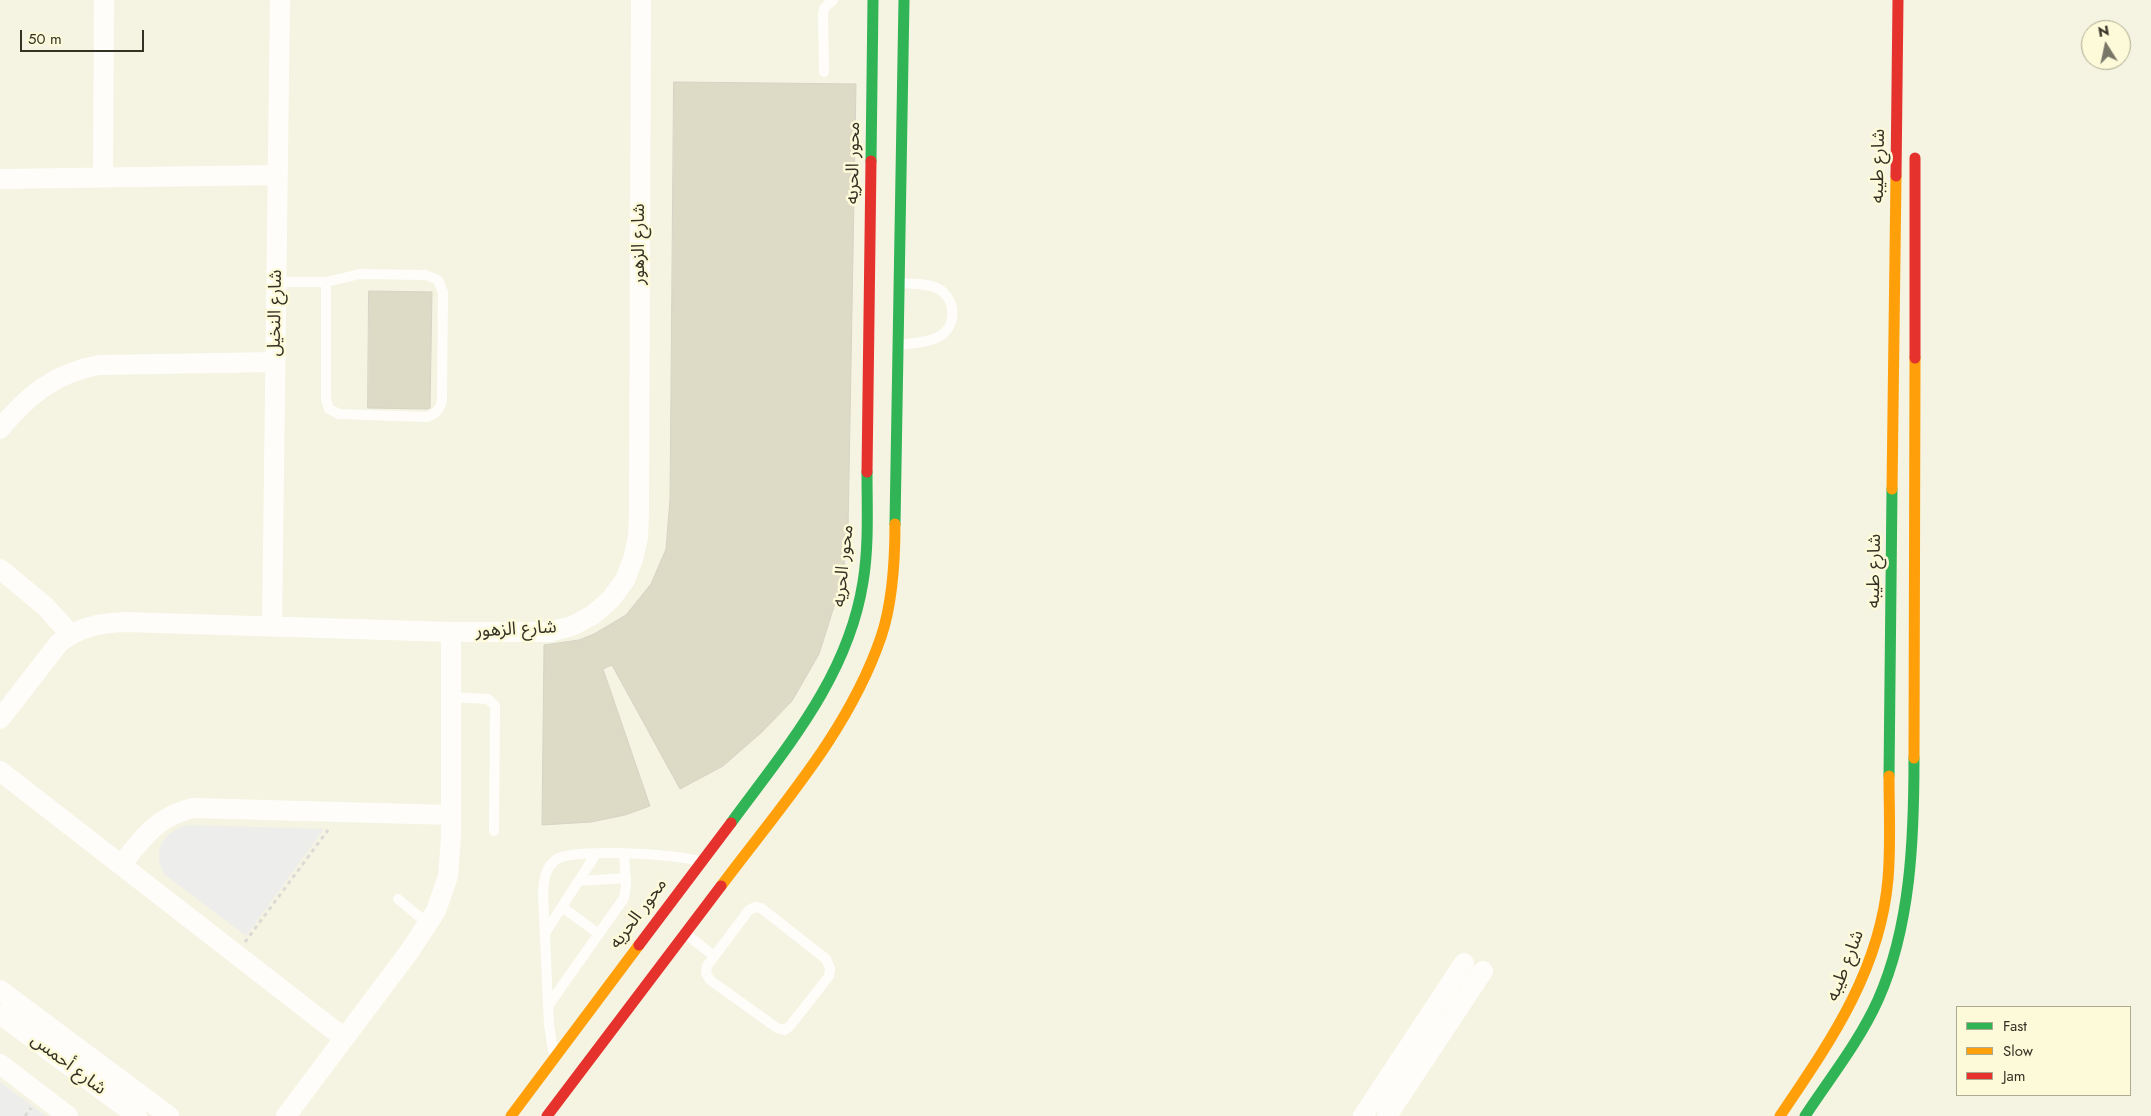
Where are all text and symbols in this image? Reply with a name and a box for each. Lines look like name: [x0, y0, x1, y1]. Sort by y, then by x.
scale bar: [22, 20, 146, 52]
north arrow: [2081, 20, 2131, 70]
text: N: [2096, 20, 2111, 42]
text: 50 m: [28, 28, 62, 50]
street label: محور الحريه: [842, 122, 866, 204]
street label: شارع طيبه: [1868, 129, 1890, 203]
street label: شارع الزهور: [629, 203, 651, 285]
street label: شارع النخيل: [264, 269, 288, 357]
street label: محور الحريه: [829, 524, 859, 608]
street label: شارع طيبه: [1864, 534, 1886, 608]
street label: شارع الزهور: [475, 617, 557, 643]
street label: محور الحريه: [606, 875, 672, 953]
street label: شارع طيبه: [1823, 927, 1869, 1005]
legend: [1956, 1006, 2131, 1096]
text: Fast: [2003, 1015, 2027, 1037]
street label: شارع أحمس: [26, 1030, 110, 1100]
text: Slow: [2003, 1040, 2033, 1062]
text: Jam: [2003, 1065, 2026, 1087]

